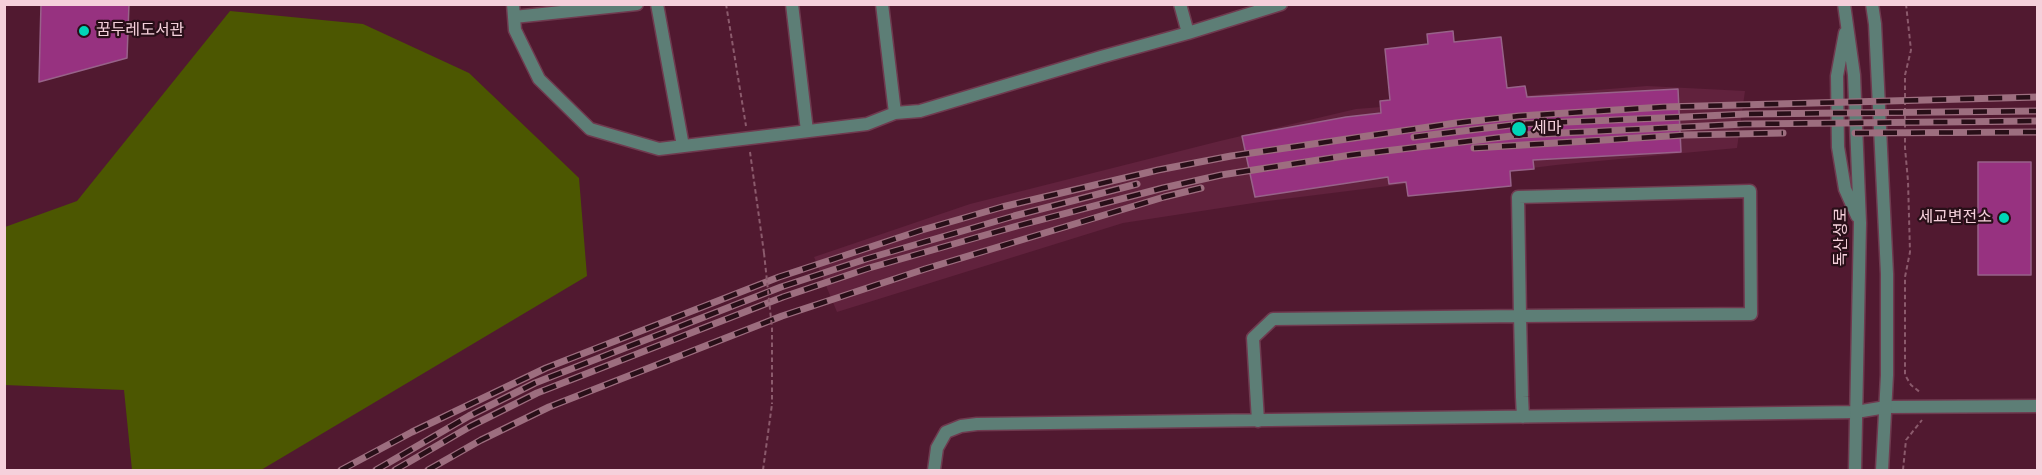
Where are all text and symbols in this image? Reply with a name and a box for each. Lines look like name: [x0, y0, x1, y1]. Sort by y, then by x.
place label: 꿈두레도서관: [96, 21, 184, 41]
marker: 꿈두레도서관: [77, 24, 91, 38]
place label: 세마: [1532, 119, 1561, 139]
marker: 세마: [1510, 120, 1528, 138]
street label: 독산성로: [1832, 208, 1852, 266]
place label: 세교변전소: [1918, 208, 1992, 228]
marker: 세교변전소: [1997, 211, 2011, 225]

